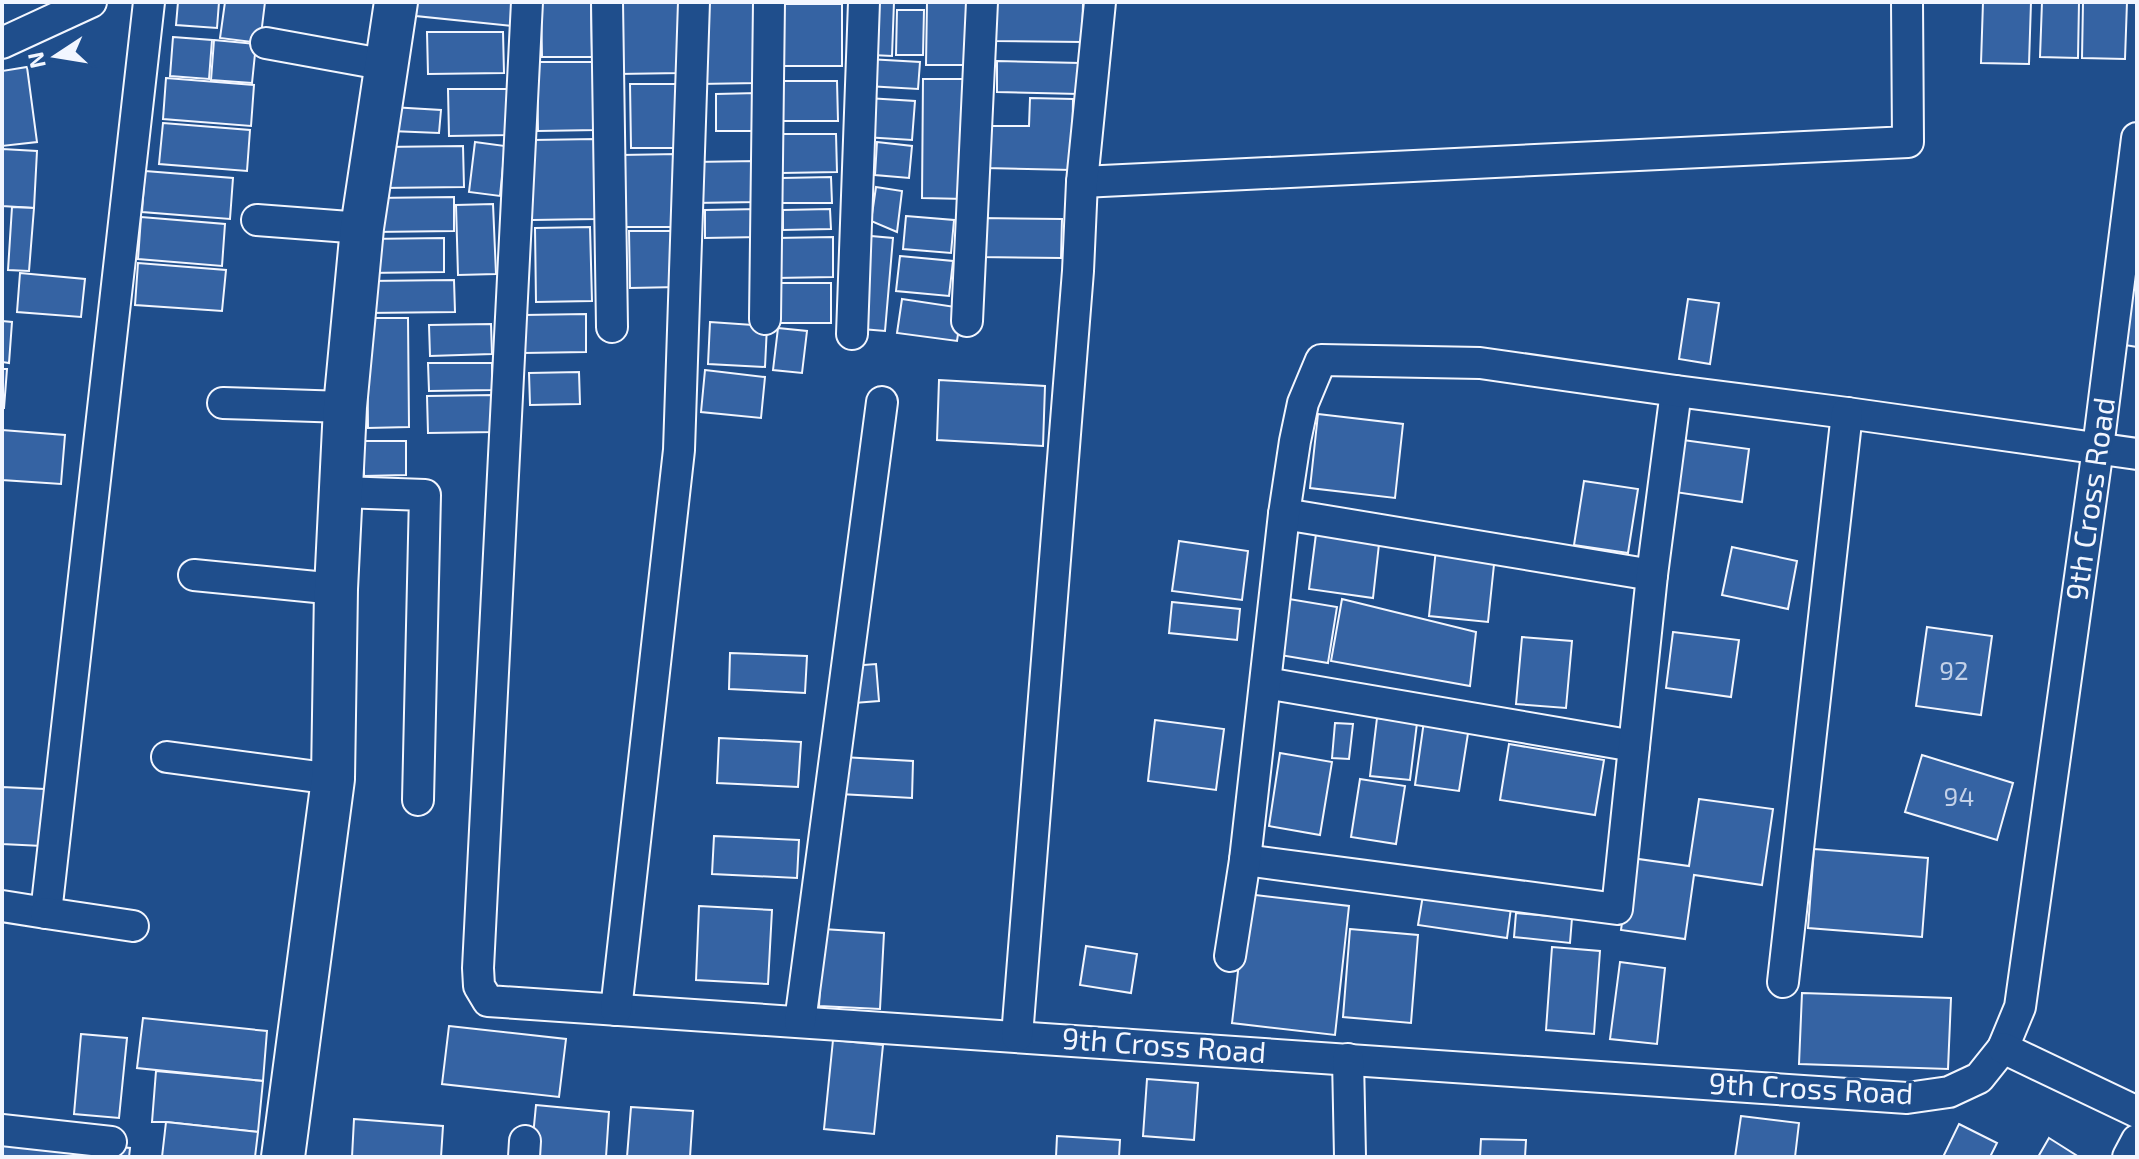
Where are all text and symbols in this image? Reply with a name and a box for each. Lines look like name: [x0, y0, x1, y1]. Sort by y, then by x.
north arrow: [16, 16, 96, 96]
text: N: [21, 50, 50, 71]
street label: 9th Cross Road: [2057, 395, 2121, 603]
house number: 92: [1939, 654, 1969, 685]
house number: 94: [1944, 780, 1974, 811]
street label: 9th Cross Road: [1061, 1019, 1268, 1069]
street label: 9th Cross Road: [1708, 1064, 1914, 1110]

